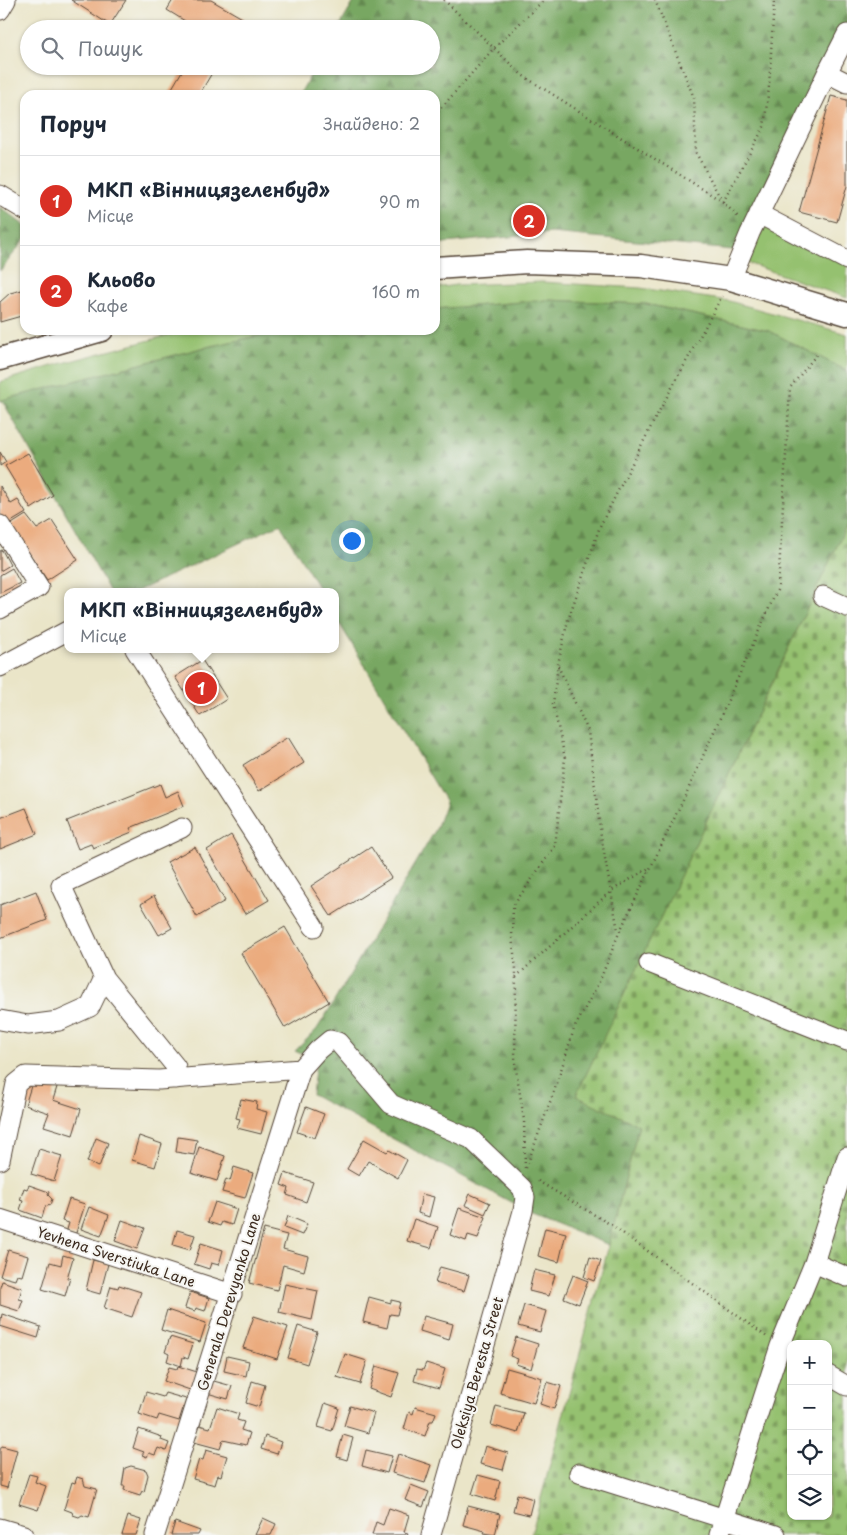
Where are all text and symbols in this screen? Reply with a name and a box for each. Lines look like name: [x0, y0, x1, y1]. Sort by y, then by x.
search box: [20, 20, 440, 75]
icon: search: [38, 34, 66, 62]
text: Пошук: [78, 34, 143, 62]
text: Поруч: [40, 107, 107, 139]
text: Знайдено: 2: [323, 111, 420, 135]
text: МКП «Вінницязеленбуд»: [87, 175, 330, 203]
text: 1: [52, 189, 60, 213]
text: 90 m: [379, 189, 420, 213]
pin: 2: [513, 202, 545, 240]
text: Місце: [87, 203, 134, 227]
text: Кльово: [87, 265, 155, 293]
text: 2: [50, 279, 62, 303]
text: 160 m: [372, 279, 420, 303]
text: Кафе: [87, 293, 128, 317]
your location: [339, 528, 365, 554]
popup: [64, 588, 339, 653]
text: МКП «Вінницязеленбуд»: [80, 595, 323, 623]
text: Місце: [80, 623, 127, 647]
pin: 1: [185, 669, 217, 707]
street label: Generala Derevyanko Lane: [191, 1210, 266, 1393]
street label: Yevhena Sverstiuka Lane: [34, 1221, 198, 1292]
street label: Oleksiya Beresta Street: [445, 1294, 508, 1452]
map controls: [787, 1340, 832, 1520]
button: +: [787, 1340, 832, 1385]
button: −: [787, 1385, 832, 1430]
button: locate: [787, 1430, 832, 1475]
button: layers: [787, 1475, 832, 1520]

